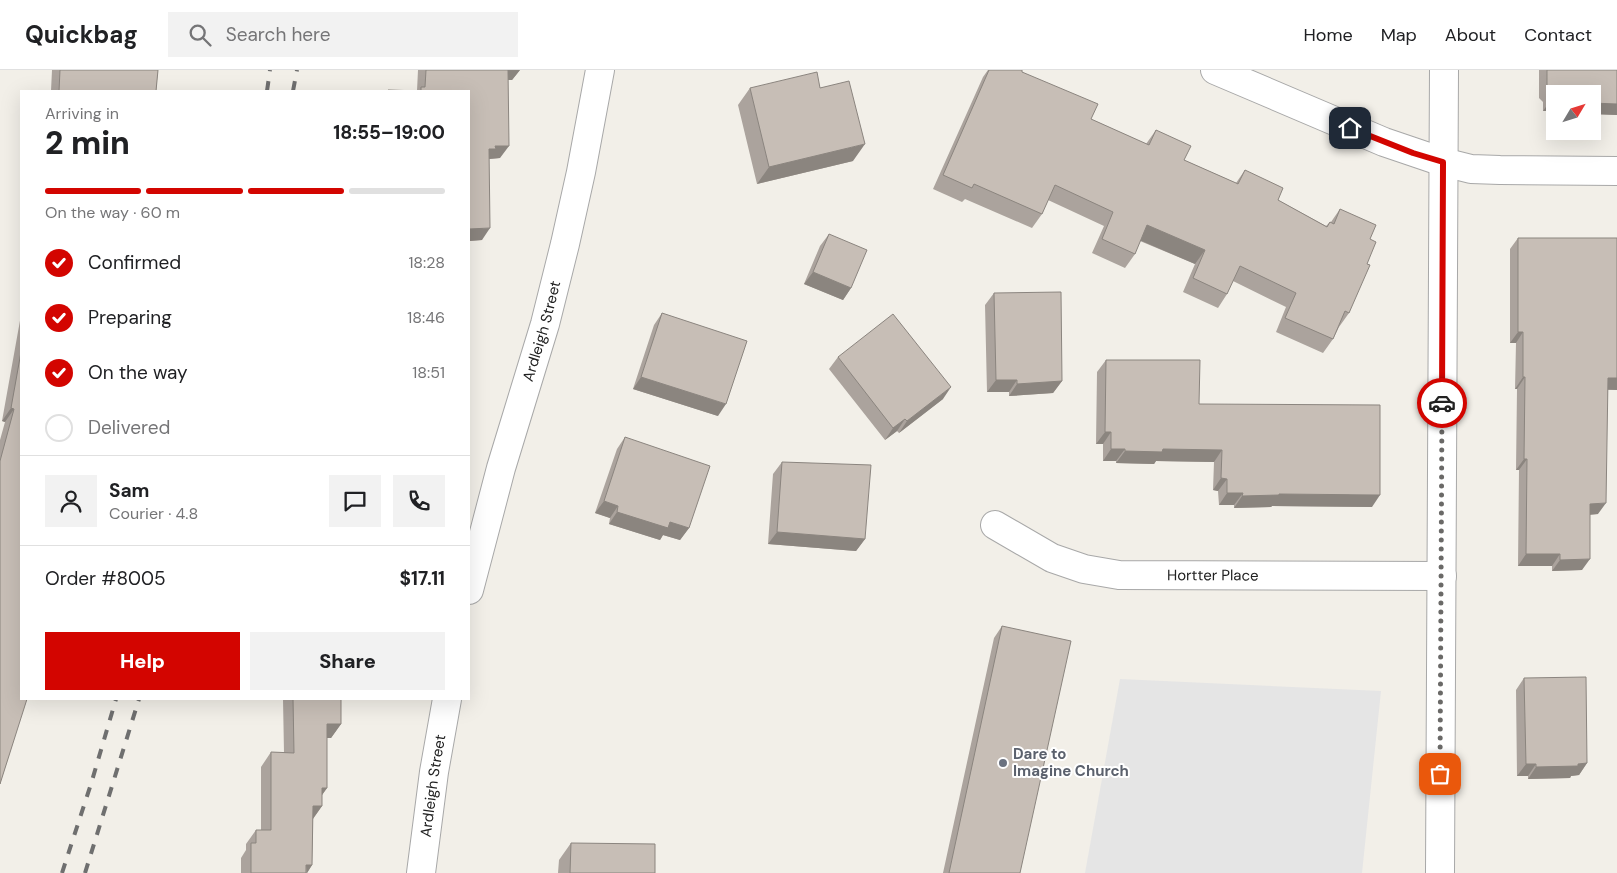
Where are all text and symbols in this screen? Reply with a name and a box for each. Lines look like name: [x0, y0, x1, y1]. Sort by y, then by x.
search box: [168, 12, 518, 57]
text: Quickbag: [25, 19, 138, 50]
icon: search: [186, 21, 214, 49]
text: Search here: [226, 22, 331, 47]
text: Home: [1303, 23, 1353, 47]
text: Map: [1381, 23, 1417, 47]
text: About: [1445, 23, 1496, 47]
text: Contact: [1524, 23, 1592, 47]
north arrow: [1546, 85, 1601, 140]
map controls: [1546, 85, 1601, 140]
text: Arriving in: [45, 103, 119, 124]
pin: [1329, 107, 1371, 149]
icon: home: [1336, 114, 1364, 142]
text: 18:55–19:00: [333, 120, 445, 145]
text: 2 min: [45, 122, 130, 164]
text: On the way · 60 m: [45, 202, 180, 223]
icon: check: [45, 249, 73, 277]
text: Confirmed: [88, 250, 181, 275]
text: 18:28: [408, 252, 445, 273]
street label: Ardleigh Street: [518, 279, 565, 384]
icon: check: [45, 304, 73, 332]
text: Preparing: [88, 305, 172, 330]
text: 18:46: [407, 307, 445, 328]
icon: check: [45, 359, 73, 387]
text: On the way: [88, 360, 188, 385]
text: 18:51: [412, 362, 445, 383]
courier: [1417, 378, 1467, 428]
icon: car: [1428, 389, 1456, 417]
text: Delivered: [88, 415, 170, 440]
button: person: [45, 475, 97, 527]
button: chat: [329, 475, 381, 527]
button: phone: [393, 475, 445, 527]
text: Sam: [109, 478, 150, 503]
text: Courier · 4.8: [109, 503, 198, 524]
street label: Hortter Place: [1167, 565, 1259, 585]
text: Order #8005: [45, 566, 166, 591]
text: $17.11: [400, 566, 445, 591]
button: Help: [45, 632, 240, 690]
button: Share: [250, 632, 445, 690]
street label: Ardleigh Street: [416, 733, 451, 838]
place label: Dare to Imagine Church: [1013, 744, 1129, 781]
pin: [1419, 753, 1461, 795]
marker: Dare to Imagine Church: [997, 757, 1009, 769]
icon: bag: [1426, 760, 1454, 788]

